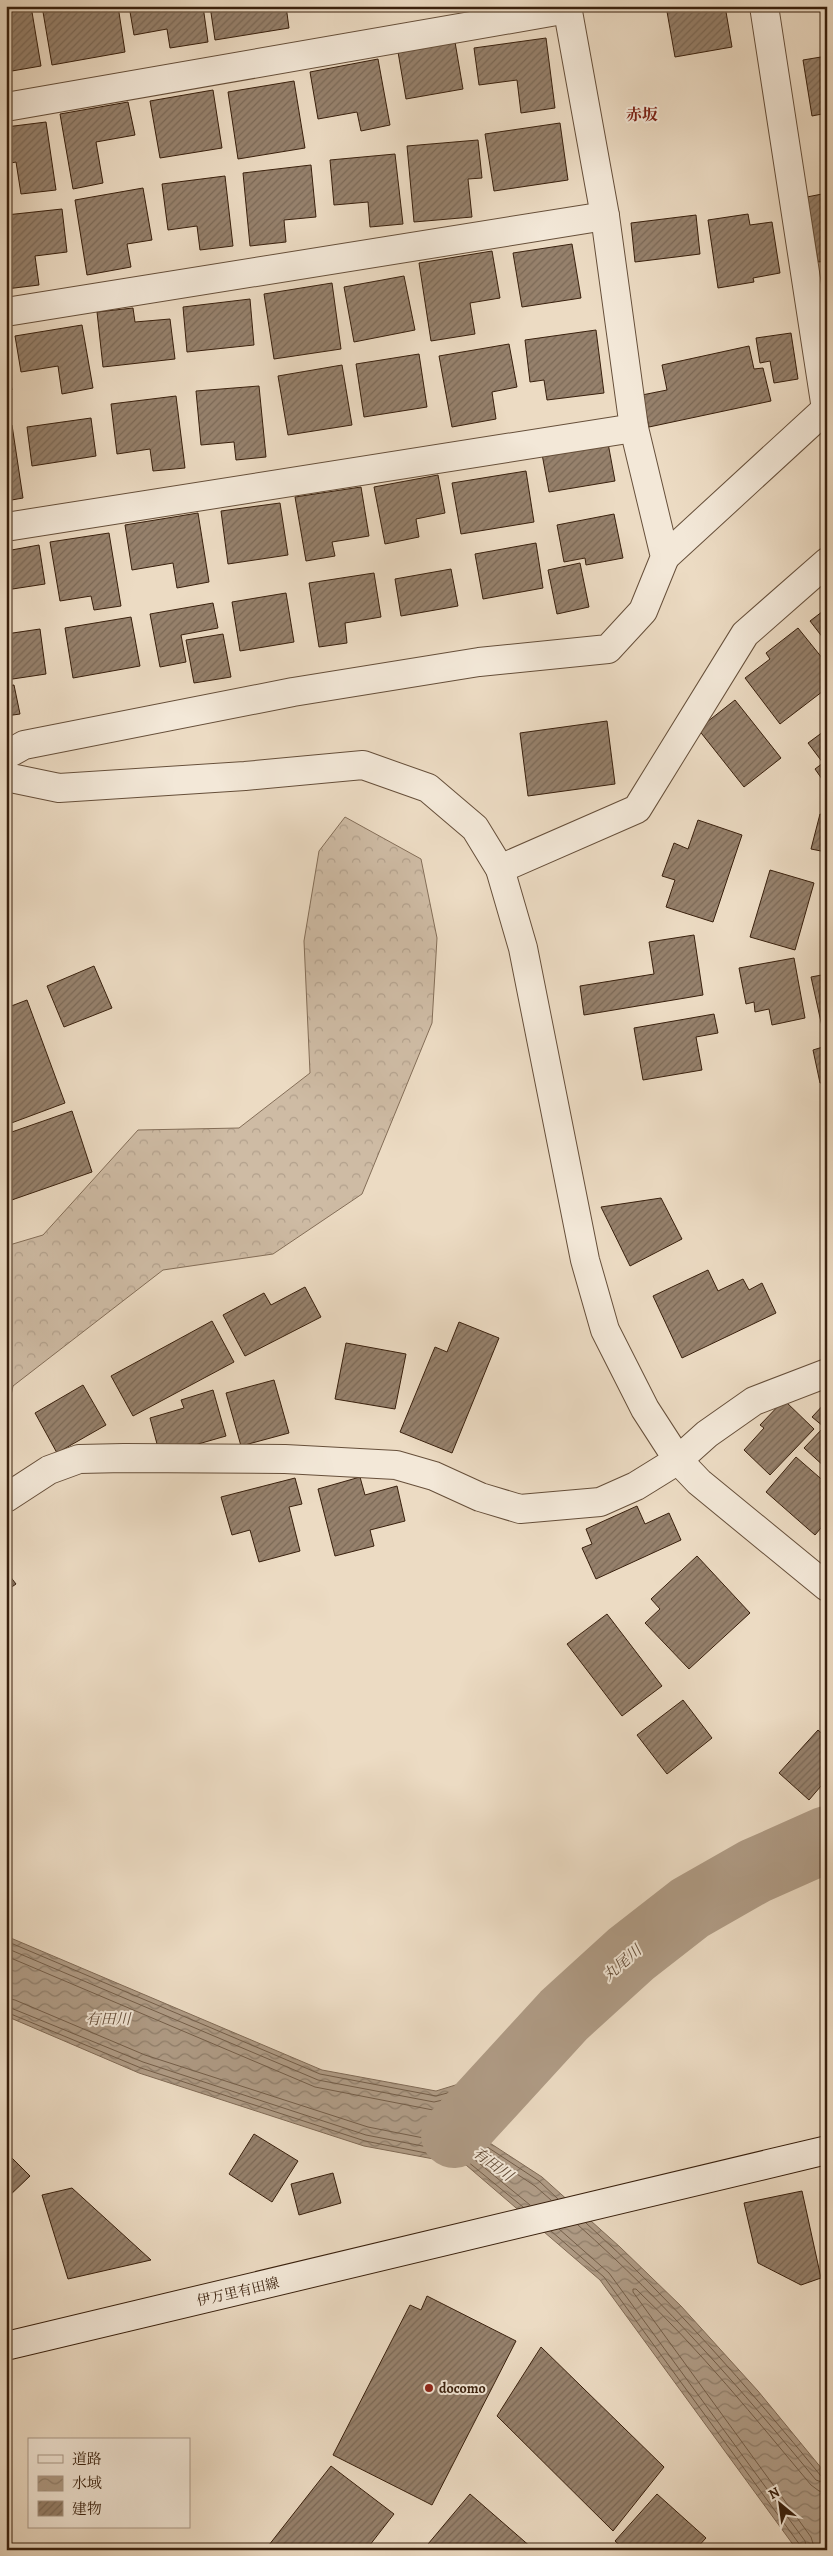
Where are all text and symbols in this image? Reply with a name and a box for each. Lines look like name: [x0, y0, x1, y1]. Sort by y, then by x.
district label: 赤坂: [626, 104, 658, 126]
water label: 丸尾川: [598, 1939, 647, 1985]
water label: 有田川: [85, 2009, 132, 2029]
water label: 有田川: [469, 2142, 519, 2187]
street label: 伊万里有田線: [195, 2273, 281, 2311]
place label: docomo: [439, 2379, 486, 2398]
marker: docomo: [423, 2382, 435, 2394]
legend: [28, 2438, 190, 2528]
text: 道路: [72, 2449, 102, 2469]
text: 水域: [72, 2473, 102, 2493]
north arrow: [756, 2478, 806, 2528]
text: N: [765, 2482, 783, 2504]
text: 建物: [72, 2499, 102, 2519]

